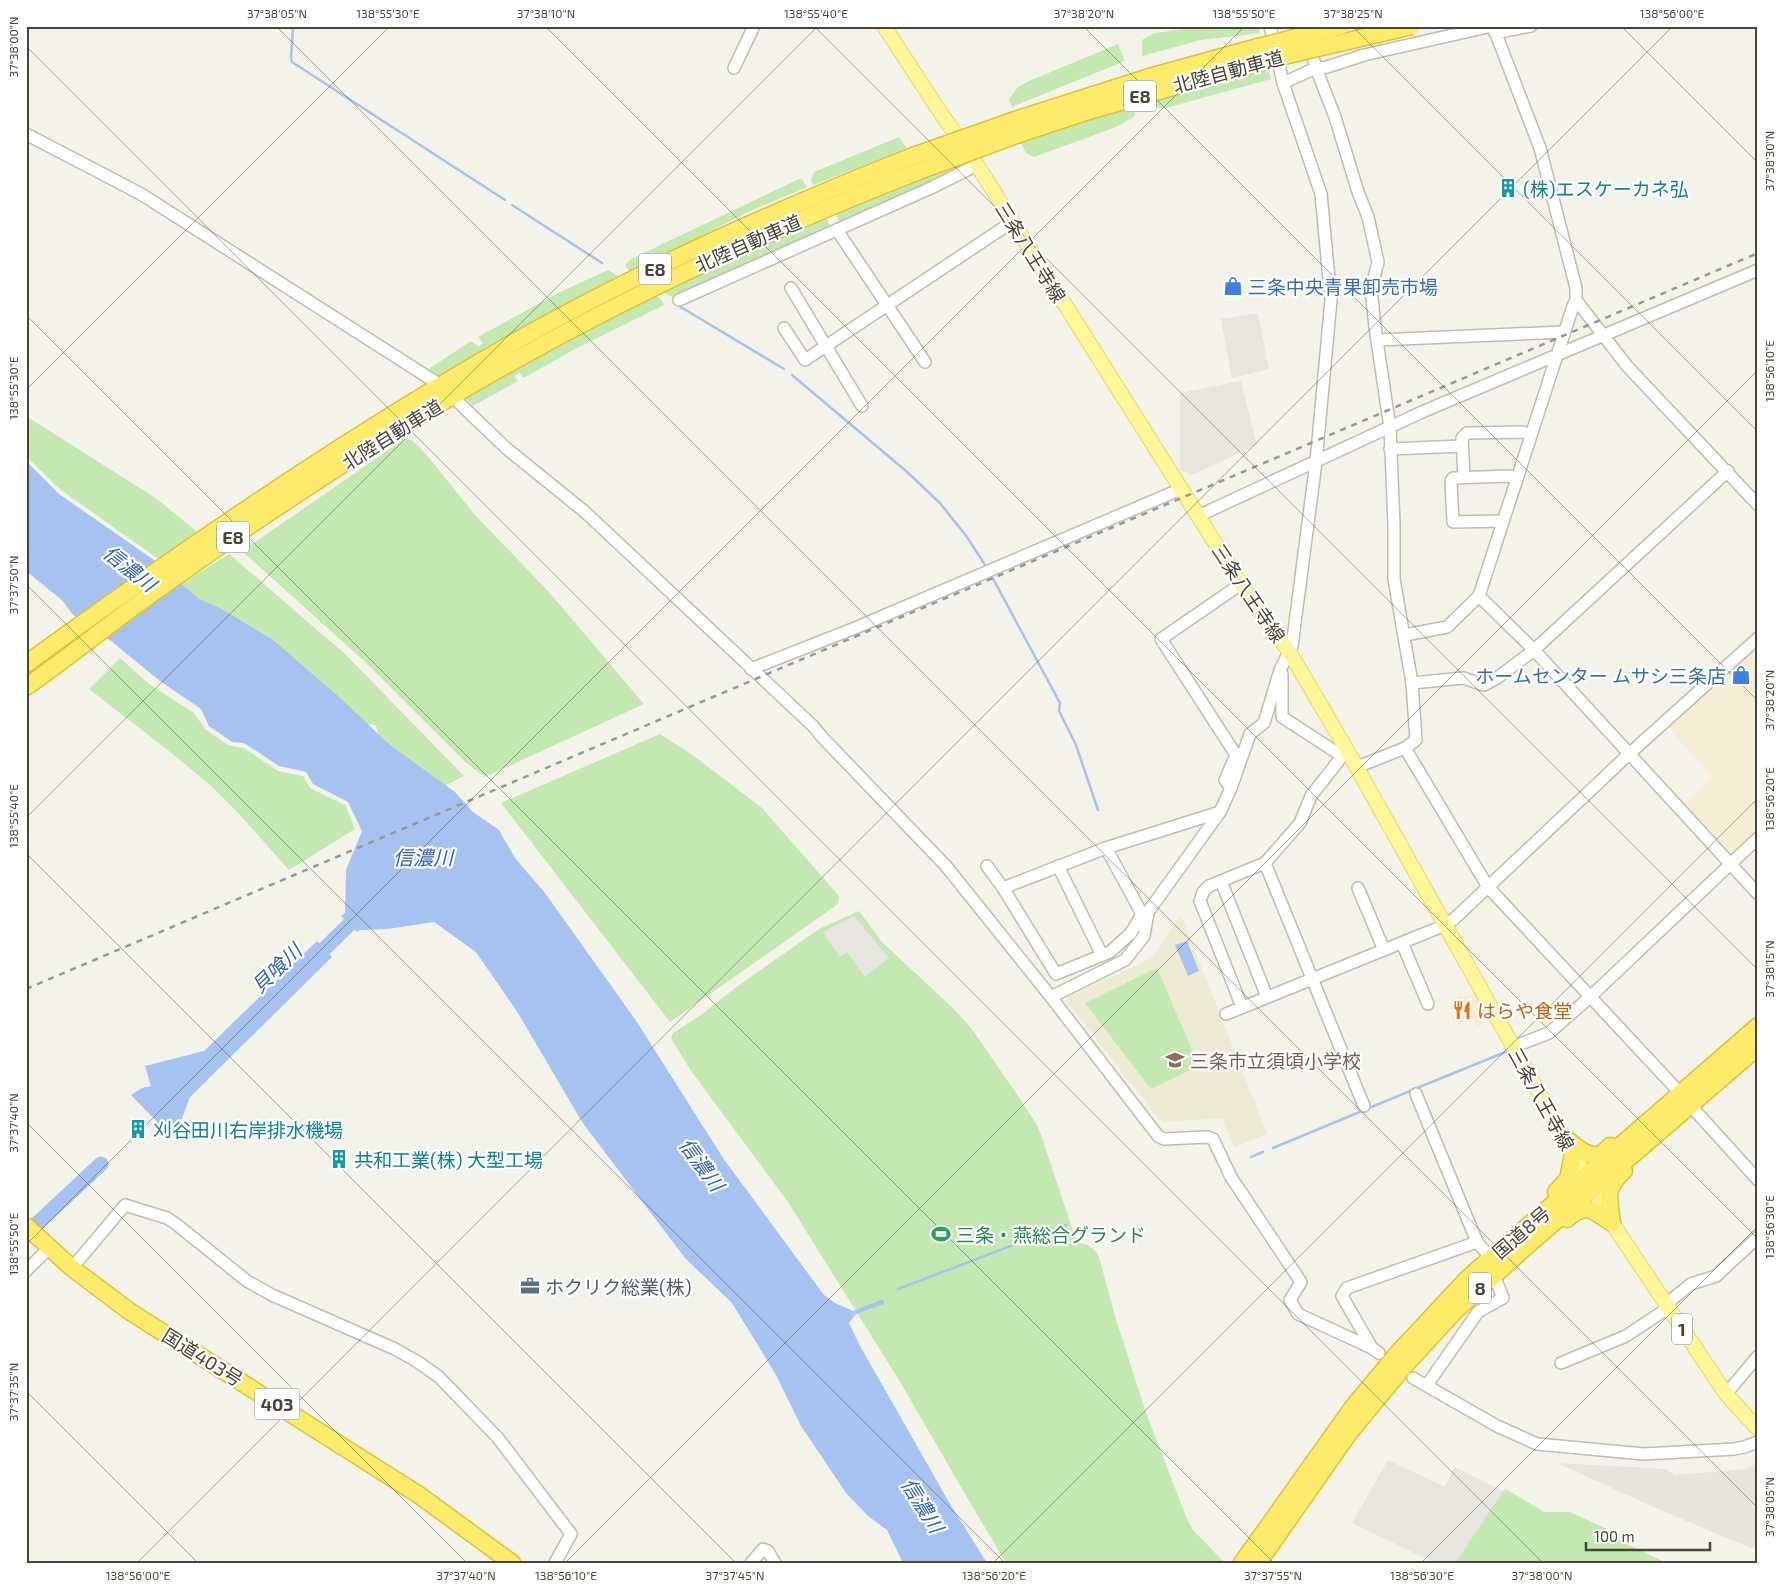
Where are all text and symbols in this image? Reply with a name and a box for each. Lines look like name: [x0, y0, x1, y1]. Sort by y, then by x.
text: 37°38'05"N: [247, 6, 307, 20]
text: 138°55'30"E: [356, 6, 420, 20]
text: 37°38'10"N: [517, 6, 575, 20]
text: 138°55'40"E: [784, 6, 848, 20]
text: 37°38'20"N: [1054, 6, 1114, 20]
text: 138°55'50"E: [1212, 6, 1276, 20]
text: 37°38'25"N: [1323, 6, 1383, 20]
text: 138°56'00"E: [1640, 6, 1704, 20]
text: 37°38'00"N: [6, 17, 20, 77]
street label: 北陸自動車道: [1170, 45, 1286, 97]
road number: E8: [1124, 80, 1156, 112]
text: 37°38'30"N: [1762, 131, 1776, 191]
building icon: (株)エスケーカネ弘: [1497, 177, 1519, 199]
place label: (株)エスケーカネ弘: [1523, 177, 1689, 200]
street label: 三条八王寺線: [991, 198, 1071, 306]
street label: 北陸自動車道: [691, 209, 805, 277]
road number: E8: [639, 253, 671, 284]
shop icon: 三条中央青果卸売市場: [1222, 275, 1244, 297]
place label: 三条中央青果卸売市場: [1248, 275, 1438, 298]
text: 138°56'10"E: [1762, 340, 1776, 402]
text: 138°55'30"E: [6, 356, 20, 420]
street label: 北陸自動車道: [338, 394, 446, 474]
road number: E8: [217, 522, 249, 552]
street label: 三条八王寺線: [1208, 539, 1290, 647]
water label: 信濃川: [99, 540, 163, 597]
text: 37°37'50"N: [6, 556, 20, 614]
place label: ホームセンター ムサシ三条店: [1475, 664, 1726, 687]
shop icon: ホームセンター ムサシ三条店: [1730, 664, 1752, 686]
text: 37°38'20"N: [1762, 670, 1776, 730]
text: 138°56'20"E: [1762, 767, 1776, 831]
text: 138°55'40"E: [6, 784, 20, 848]
water label: 信濃川: [393, 845, 455, 869]
water label: 貝喰川: [246, 937, 307, 997]
text: 37°38'15"N: [1762, 940, 1776, 998]
restaurant icon: はらや食堂: [1451, 999, 1473, 1021]
place label: はらや食堂: [1477, 999, 1572, 1022]
street label: 三条八王寺線: [1504, 1044, 1580, 1154]
school or university icon: 三条市立須頃小学校: [1164, 1049, 1186, 1071]
place label: 三条市立須頃小学校: [1190, 1049, 1361, 1072]
text: 37°37'40"N: [6, 1093, 20, 1153]
building icon: 刈谷田川右岸排水機場: [127, 1118, 149, 1140]
place label: 刈谷田川右岸排水機場: [153, 1118, 343, 1141]
water label: 信濃川: [675, 1133, 731, 1197]
building icon: 共和工業(株) 大型工場: [328, 1148, 350, 1170]
place label: 共和工業(株) 大型工場: [354, 1148, 543, 1171]
text: 138°56'30"E: [1762, 1195, 1776, 1259]
street label: 国道8号: [1488, 1201, 1554, 1263]
text: 138°55'50"E: [6, 1212, 20, 1276]
sports icon: 三条・燕総合グランド: [930, 1223, 952, 1245]
place label: 三条・燕総合グランド: [956, 1223, 1146, 1246]
road number: 8: [1469, 1273, 1491, 1304]
office icon: ホクリク総業(株): [519, 1275, 541, 1297]
place label: ホクリク総業(株): [545, 1275, 692, 1298]
road number: 1: [1672, 1314, 1692, 1345]
street label: 国道403号: [158, 1323, 248, 1391]
text: 37°37'35"N: [6, 1363, 20, 1421]
road number: 403: [254, 1388, 300, 1420]
water label: 信濃川: [897, 1473, 950, 1538]
text: 37°38'05"N: [1762, 1477, 1776, 1537]
scale bar: [1586, 1519, 1710, 1551]
text: 100 m: [1594, 1527, 1635, 1545]
text: 138°56'00"E: [106, 1568, 170, 1582]
text: 37°37'40"N: [436, 1568, 496, 1582]
text: 138°56'10"E: [535, 1568, 597, 1582]
text: 37°37'45"N: [706, 1568, 764, 1582]
text: 138°56'20"E: [962, 1568, 1026, 1582]
text: 37°37'55"N: [1244, 1568, 1302, 1582]
text: 138°56'30"E: [1390, 1568, 1454, 1582]
text: 37°38'00"N: [1512, 1568, 1572, 1582]

